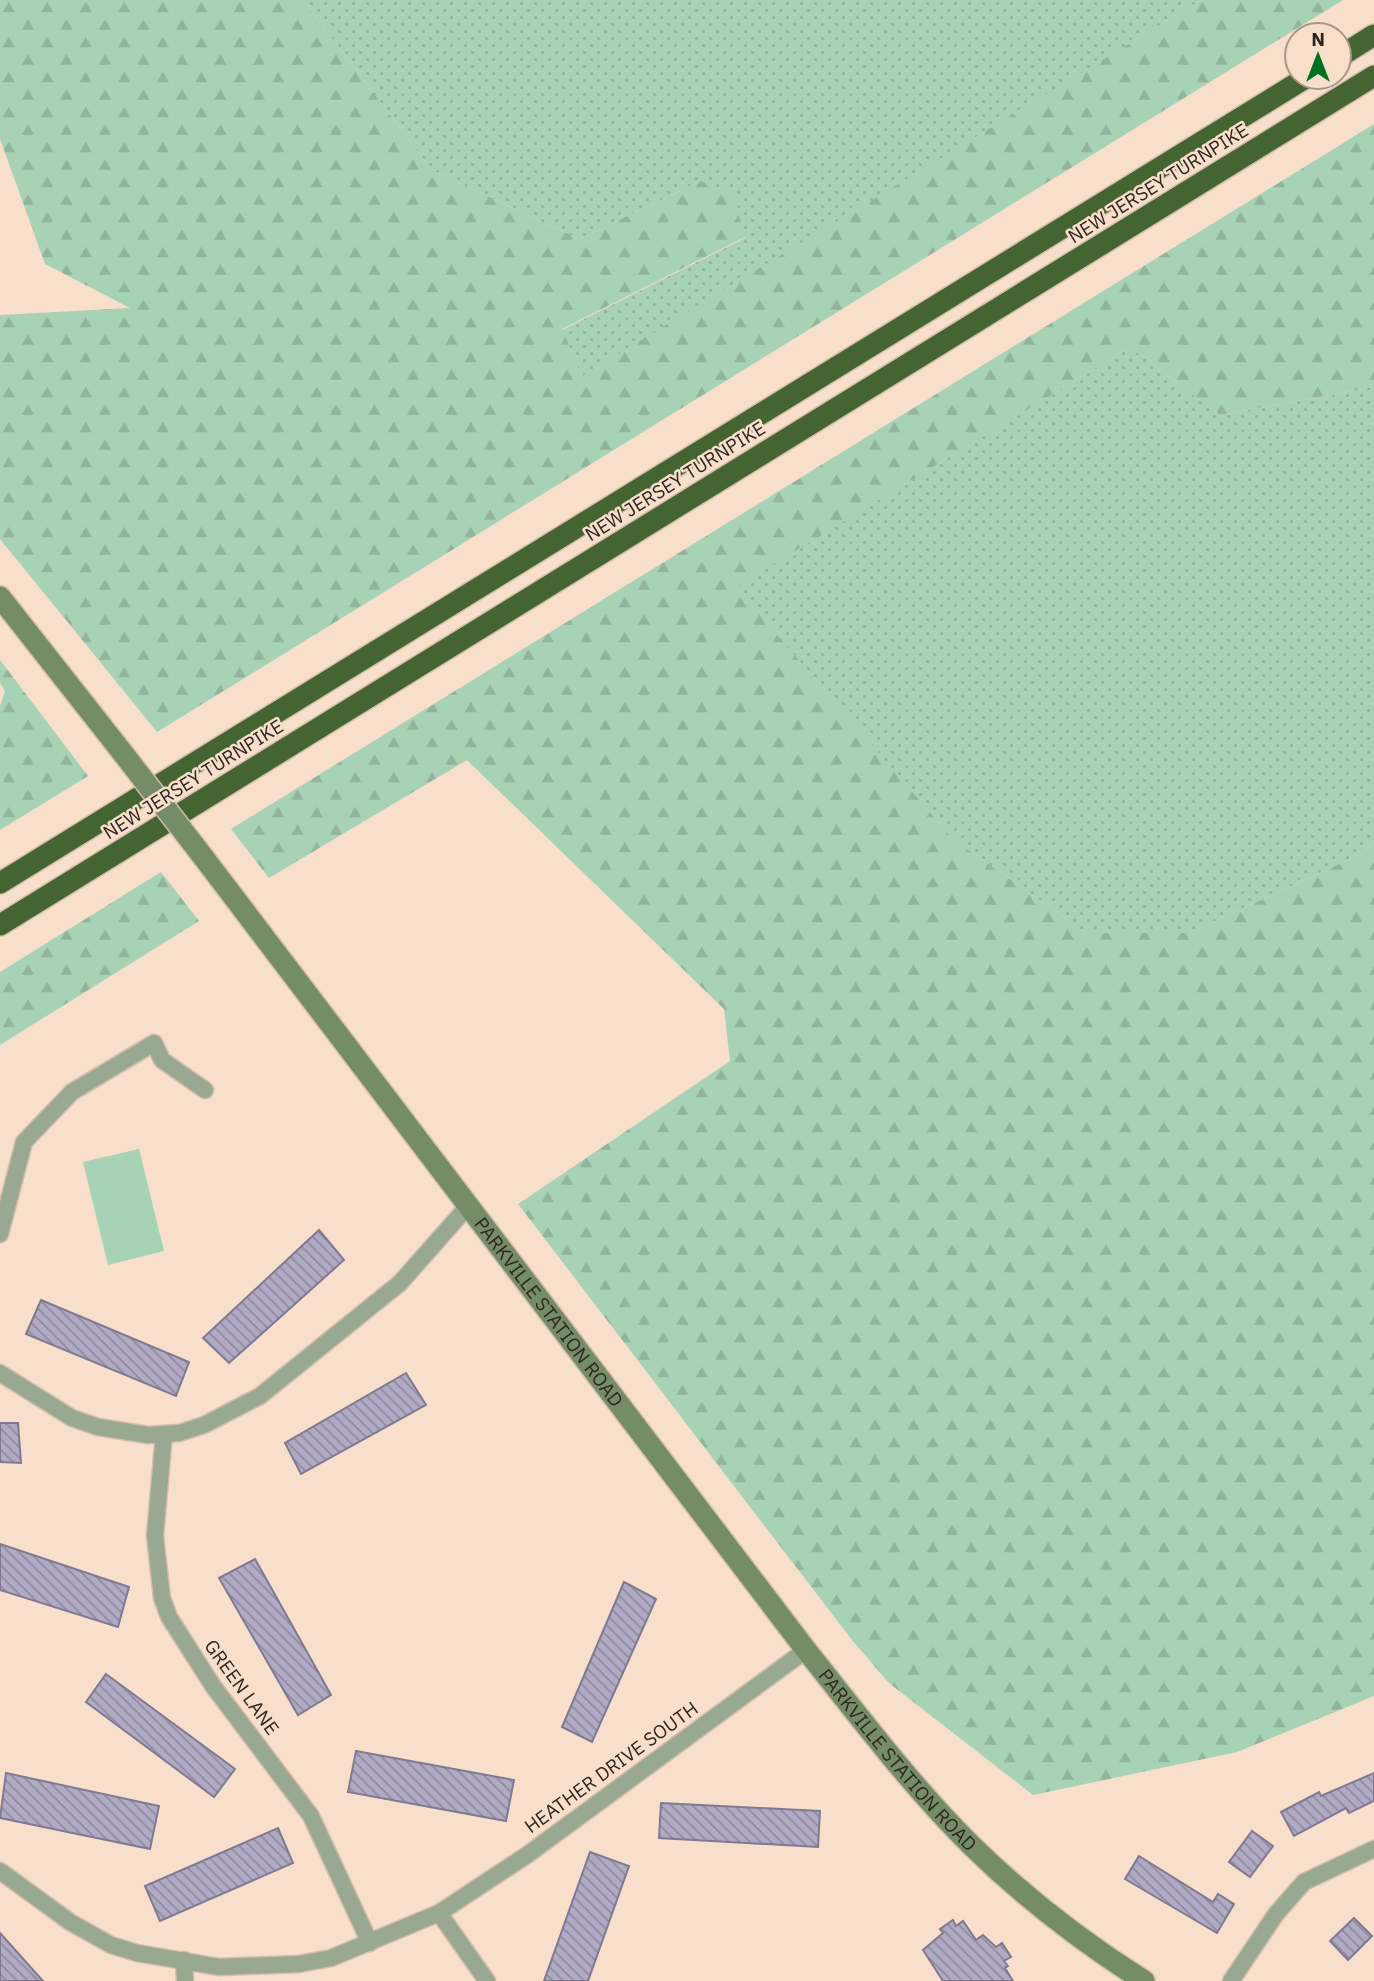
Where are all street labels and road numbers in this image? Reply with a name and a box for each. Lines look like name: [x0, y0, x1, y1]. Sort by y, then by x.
street label: NEW JERSEY TURNPIKE: [1063, 118, 1253, 248]
street label: NEW JERSEY TURNPIKE: [580, 416, 770, 546]
street label: NEW JERSEY TURNPIKE: [98, 714, 288, 844]
street label: PARKVILLE STATION ROAD: [469, 1212, 629, 1411]
street label: GREEN LANE: [199, 1635, 285, 1739]
street label: PARKVILLE STATION ROAD: [814, 1664, 982, 1856]
street label: HEATHER DRIVE SOUTH: [519, 1696, 703, 1838]

